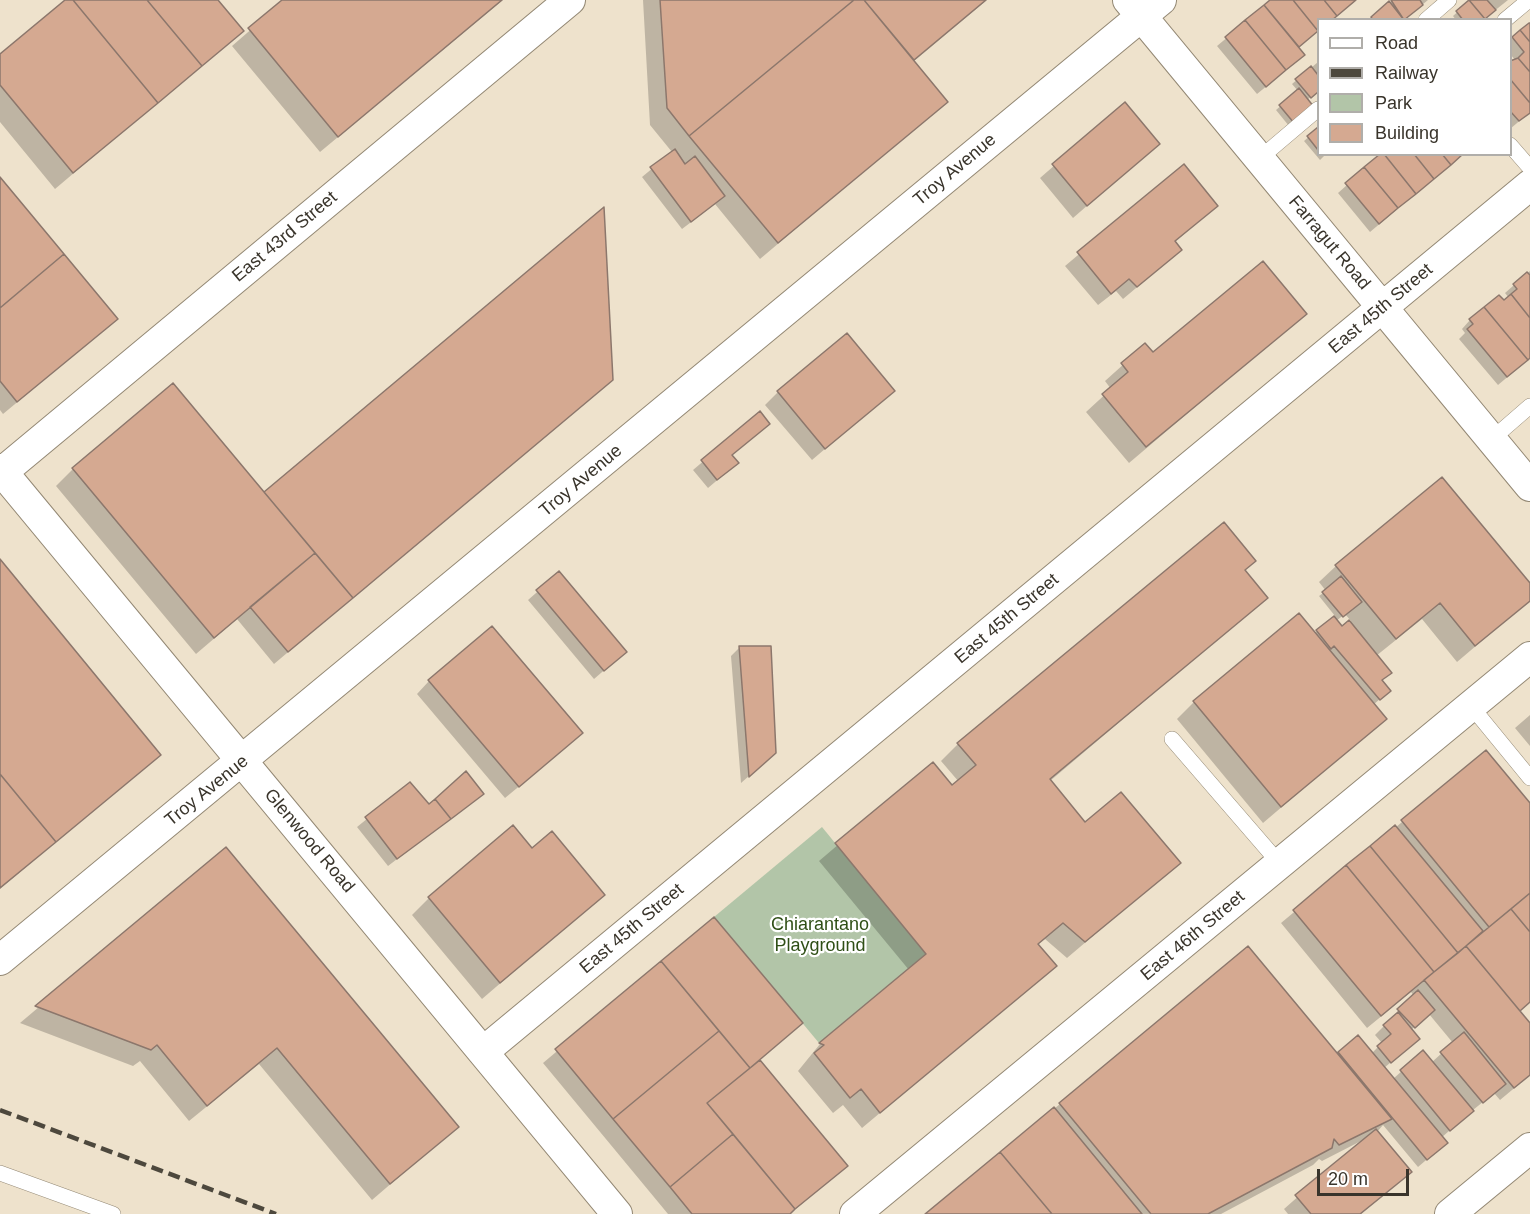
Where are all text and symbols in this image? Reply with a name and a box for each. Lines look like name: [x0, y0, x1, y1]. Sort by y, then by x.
legend: [1317, 18, 1512, 156]
text: Road: [1375, 33, 1418, 53]
text: Railway: [1375, 63, 1438, 83]
text: Park: [1375, 93, 1412, 113]
text: Building: [1375, 123, 1439, 143]
street label: Troy Avenue: [909, 129, 1001, 211]
street label: East 43rd Street: [228, 187, 342, 287]
street label: Farragut Road: [1283, 192, 1375, 294]
street label: East 45th Street: [1325, 259, 1437, 359]
street label: Troy Avenue: [535, 440, 627, 522]
street label: East 45th Street: [951, 569, 1063, 669]
street label: Troy Avenue: [161, 751, 253, 831]
street label: Glenwood Road: [259, 785, 359, 897]
street label: East 45th Street: [576, 879, 688, 979]
street label: East 46th Street: [1137, 886, 1249, 986]
park label: Chiarantano Playground: [771, 914, 869, 956]
scale bar: [1320, 1157, 1412, 1195]
text: 20 m: [1328, 1169, 1368, 1189]

